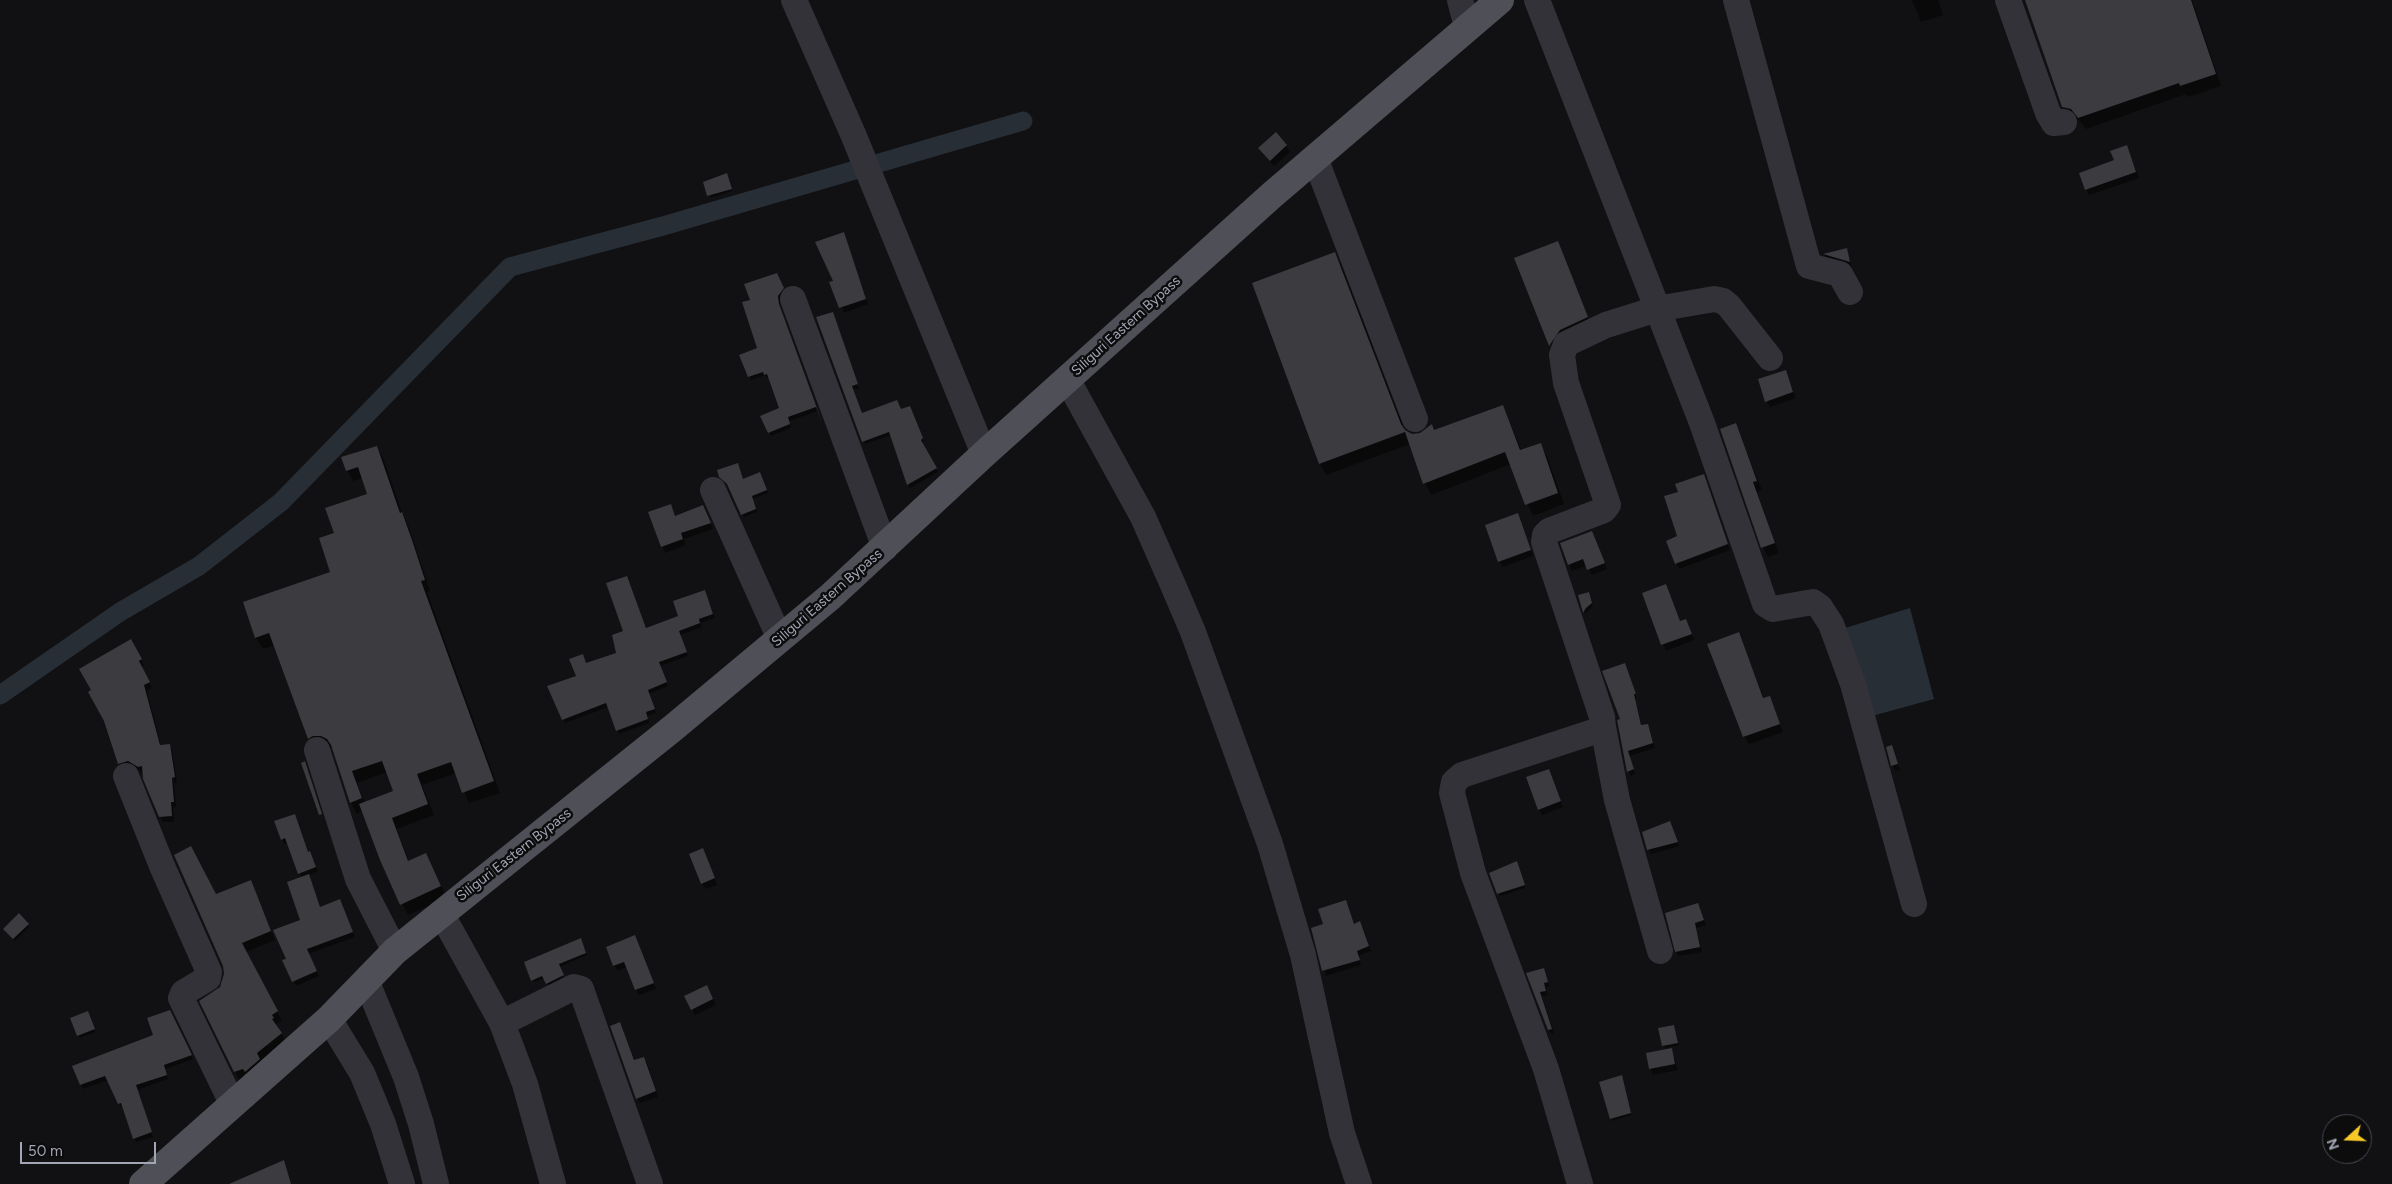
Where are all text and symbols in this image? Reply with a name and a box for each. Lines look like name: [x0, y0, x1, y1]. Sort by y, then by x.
street label: Siliguri Eastern Bypass: [1068, 273, 1184, 379]
street label: Siliguri Eastern Bypass: [768, 545, 886, 651]
street label: Siliguri Eastern Bypass: [453, 805, 575, 905]
north arrow: [2322, 1114, 2372, 1164]
scale bar: [22, 1132, 159, 1164]
text: N: [2324, 1136, 2343, 1152]
text: 50 m: [28, 1142, 63, 1160]

